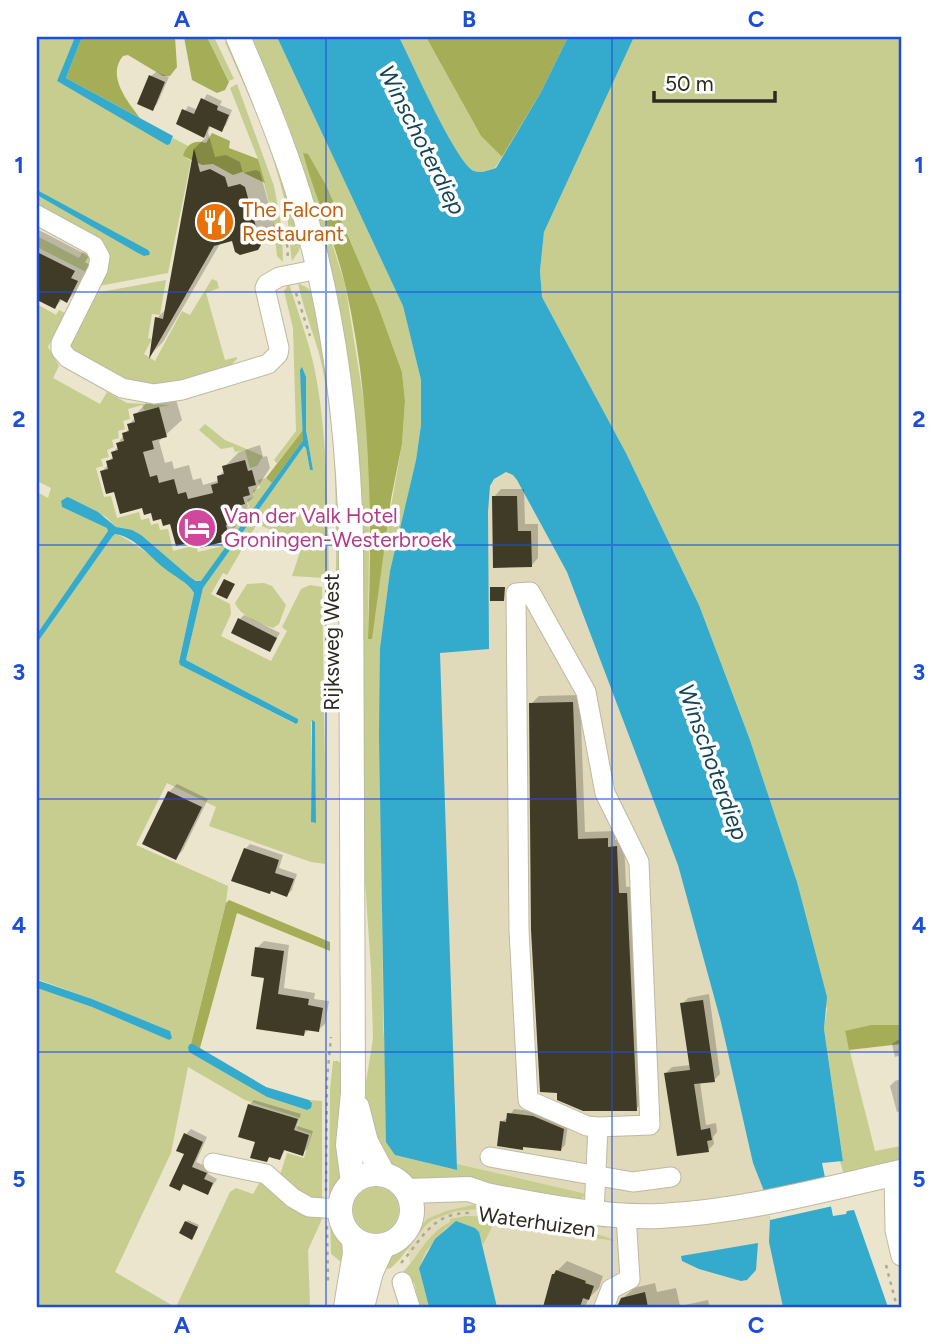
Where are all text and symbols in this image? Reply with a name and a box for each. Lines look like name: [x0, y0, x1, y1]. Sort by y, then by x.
text: A: [174, 5, 191, 33]
text: B: [462, 5, 476, 33]
text: C: [748, 5, 765, 33]
scale bar: [654, 60, 775, 104]
water label: Winschoterdiep: [372, 61, 472, 219]
text: 50 m: [665, 71, 714, 96]
text: 1: [14, 151, 24, 179]
text: 1: [914, 151, 924, 179]
place label: The Falcon Restaurant: [242, 197, 344, 246]
restaurant icon: The Falcon Restaurant: [194, 201, 236, 243]
text: 2: [12, 405, 26, 433]
text: 2: [912, 405, 926, 433]
place label: Van der Valk Hotel Groningen-Westerbroek: [224, 503, 453, 552]
hotel icon: Van der Valk Hotel Groningen-Westerbroek: [176, 507, 218, 549]
street label: Rijksweg West: [319, 573, 344, 711]
text: 3: [13, 658, 25, 686]
text: 3: [913, 658, 925, 686]
water label: Winschoterdiep: [672, 680, 754, 844]
text: 4: [12, 911, 26, 939]
text: 4: [912, 911, 926, 939]
text: 5: [12, 1165, 26, 1193]
text: 5: [912, 1165, 926, 1193]
street label: Waterhuizen: [477, 1201, 597, 1242]
text: A: [174, 1311, 191, 1339]
text: B: [462, 1311, 476, 1339]
text: C: [748, 1311, 765, 1339]

